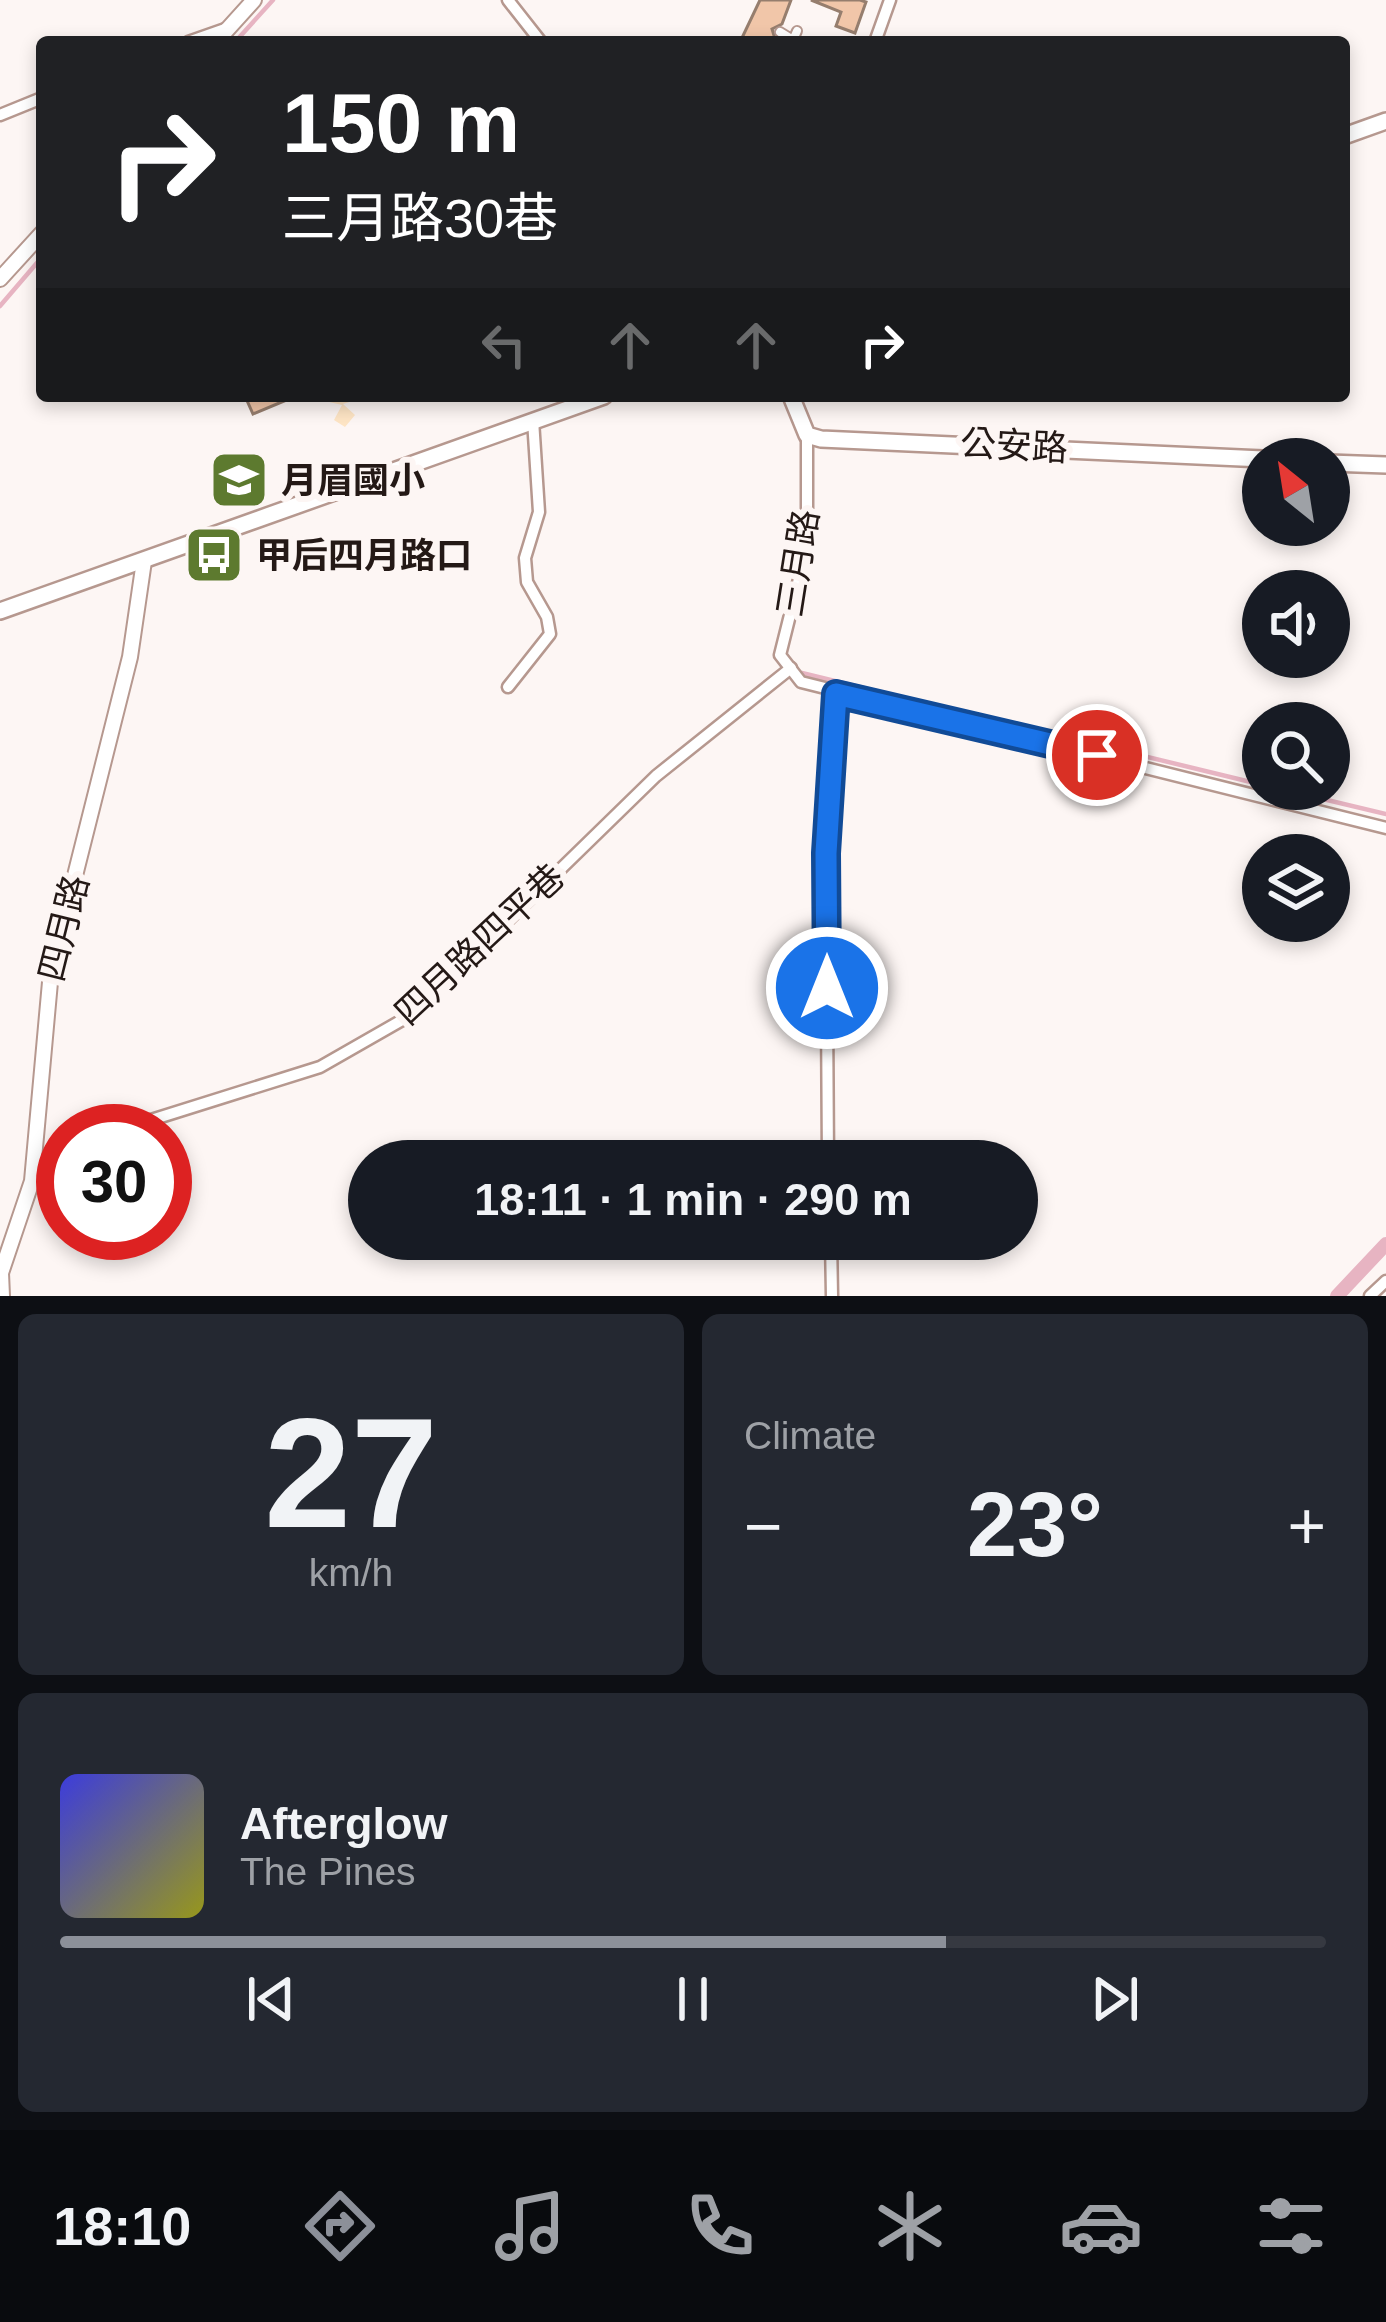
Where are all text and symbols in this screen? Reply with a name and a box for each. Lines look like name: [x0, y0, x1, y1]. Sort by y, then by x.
text: 150 m: [282, 76, 520, 170]
icon: right: [84, 84, 240, 240]
text: 三月路30巷: [282, 188, 558, 248]
icon: left: [471, 312, 537, 378]
icon: ahead: [597, 312, 663, 378]
icon: ahead: [723, 312, 789, 378]
icon: right: [849, 312, 915, 378]
street label: 公安路: [959, 422, 1069, 469]
north arrow: [1242, 438, 1350, 546]
map controls: [1242, 438, 1350, 942]
school or university icon: 月眉國小: [208, 449, 270, 511]
place label: 月眉國小: [281, 460, 425, 501]
street label: 三月路: [769, 507, 826, 620]
bus stop icon: 甲后四月路口: [183, 524, 245, 586]
place label: 甲后四月路口: [256, 535, 472, 576]
button: sound: [1242, 570, 1350, 678]
button: search: [1242, 702, 1350, 810]
pin: [1046, 704, 1148, 806]
icon: arrive: [1064, 722, 1130, 788]
button: layers: [1242, 834, 1350, 942]
street label: 四月路四平巷: [386, 856, 572, 1033]
street label: 四月路: [31, 871, 96, 985]
position arrow: [764, 925, 890, 1051]
speed limit sign: 30: [36, 1104, 192, 1260]
text: 18:11 · 1 min · 290 m: [474, 1174, 912, 1225]
text: 27: [264, 1386, 438, 1560]
text: Climate: [744, 1414, 876, 1457]
text: 23°: [967, 1475, 1103, 1575]
text: −: [744, 1489, 783, 1563]
text: +: [1287, 1489, 1326, 1563]
text: km/h: [309, 1551, 393, 1594]
text: Afterglow: [240, 1798, 448, 1849]
text: The Pines: [240, 1850, 416, 1893]
icon: previous: [238, 1966, 304, 2032]
icon: pause: [660, 1966, 726, 2032]
icon: next: [1082, 1966, 1148, 2032]
icon: directions: [298, 2184, 382, 2268]
icon: music: [488, 2184, 572, 2268]
icon: phone: [678, 2184, 762, 2268]
icon: climate: [868, 2184, 952, 2268]
icon: car: [1059, 2184, 1143, 2268]
icon: filters: [1249, 2184, 1333, 2268]
text: 18:10: [53, 2196, 191, 2256]

